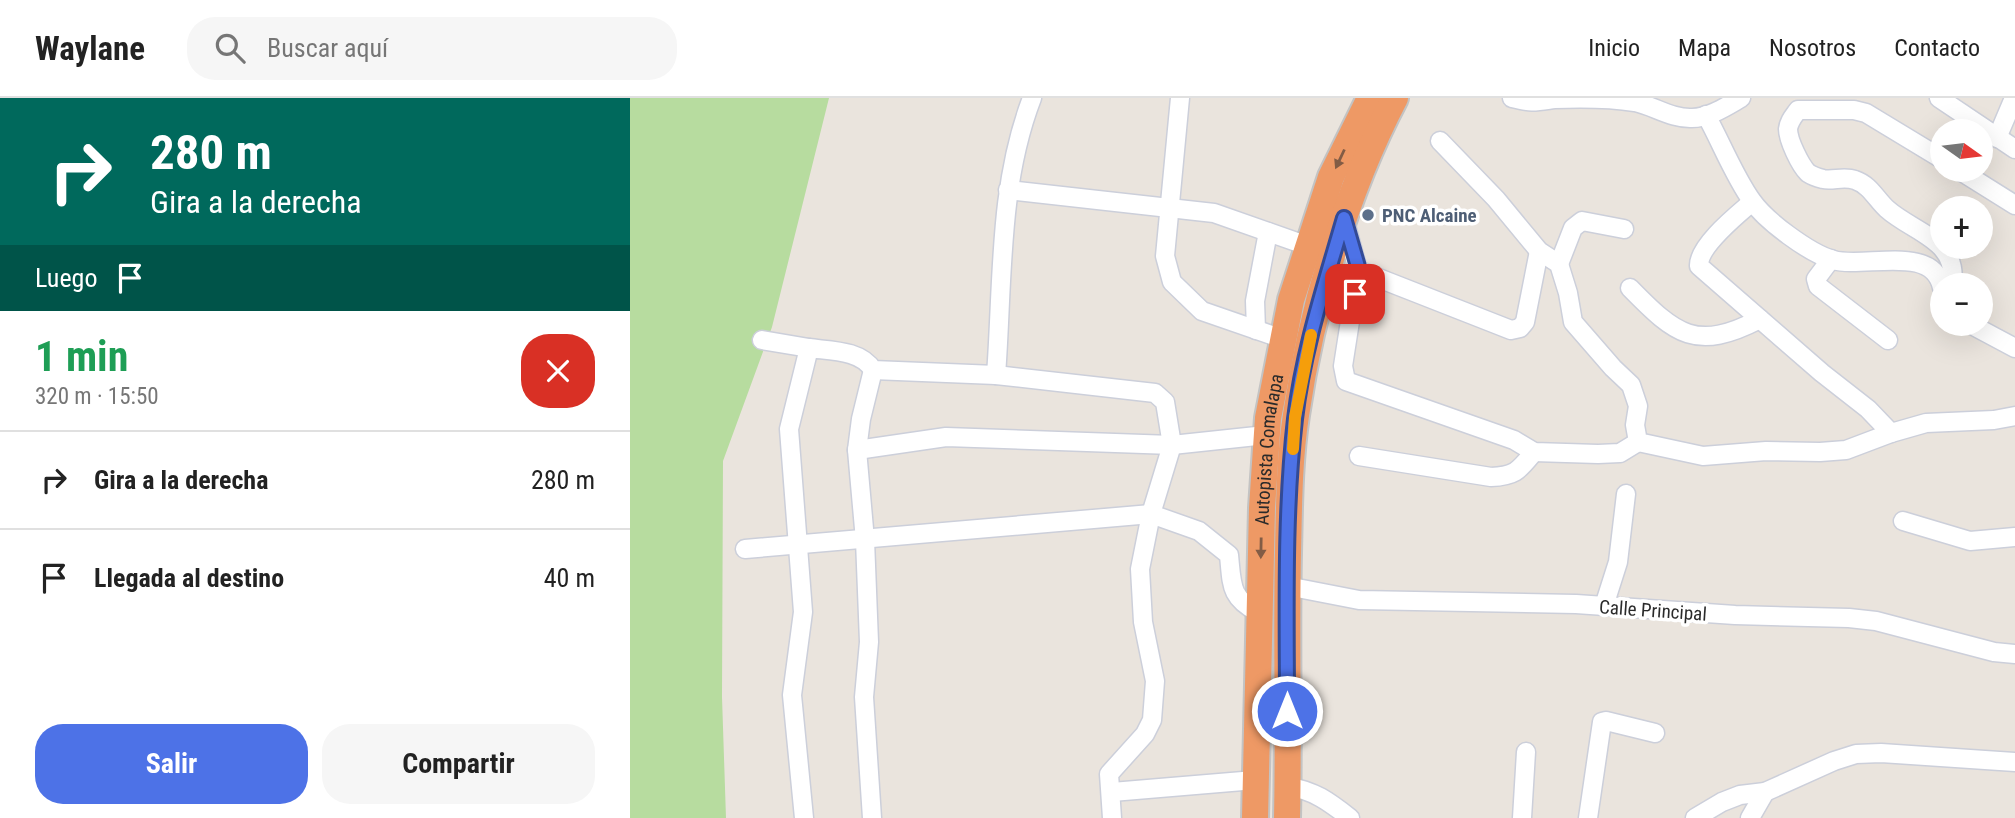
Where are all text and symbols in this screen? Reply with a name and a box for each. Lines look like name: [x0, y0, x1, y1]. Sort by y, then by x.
search box: [187, 17, 677, 80]
text: Waylane: [35, 29, 145, 68]
icon: search: [211, 29, 249, 67]
text: Buscar aquí: [267, 33, 388, 63]
text: Inicio: [1588, 34, 1640, 62]
text: Mapa: [1678, 34, 1731, 62]
text: Nosotros: [1769, 34, 1856, 62]
text: Contacto: [1894, 34, 1980, 62]
north arrow: [1930, 119, 1993, 182]
map controls: [1930, 119, 1993, 336]
text: 280 m: [150, 124, 272, 181]
icon: right: [35, 126, 126, 217]
one-way arrow: [1334, 149, 1345, 169]
text: Gira a la derecha: [150, 183, 362, 221]
button: +: [1930, 196, 1993, 259]
place label: PNC Alcaine: [1382, 204, 1477, 227]
marker: PNC Alcaine: [1360, 207, 1376, 223]
icon: arrive: [111, 259, 149, 297]
text: Luego: [35, 263, 97, 293]
pin: [1325, 264, 1385, 324]
button: −: [1930, 273, 1993, 336]
icon: arrive: [1336, 275, 1374, 313]
text: 1 min: [35, 332, 128, 381]
button: close: [521, 334, 595, 408]
street label: Autopista Comalapa: [1251, 372, 1288, 525]
text: 320 m · 15:50: [35, 383, 159, 410]
icon: right: [35, 461, 73, 499]
text: Gira a la derecha: [94, 465, 268, 495]
text: 280 m: [531, 465, 595, 495]
one-way arrow: [1255, 537, 1267, 559]
icon: arrive: [35, 559, 73, 597]
text: Llegada al destino: [94, 563, 284, 593]
text: 40 m: [544, 563, 595, 593]
street label: Calle Principal: [1598, 595, 1707, 626]
position arrow: [1250, 674, 1324, 748]
button: Salir: [35, 724, 308, 804]
button: Compartir: [322, 724, 595, 804]

